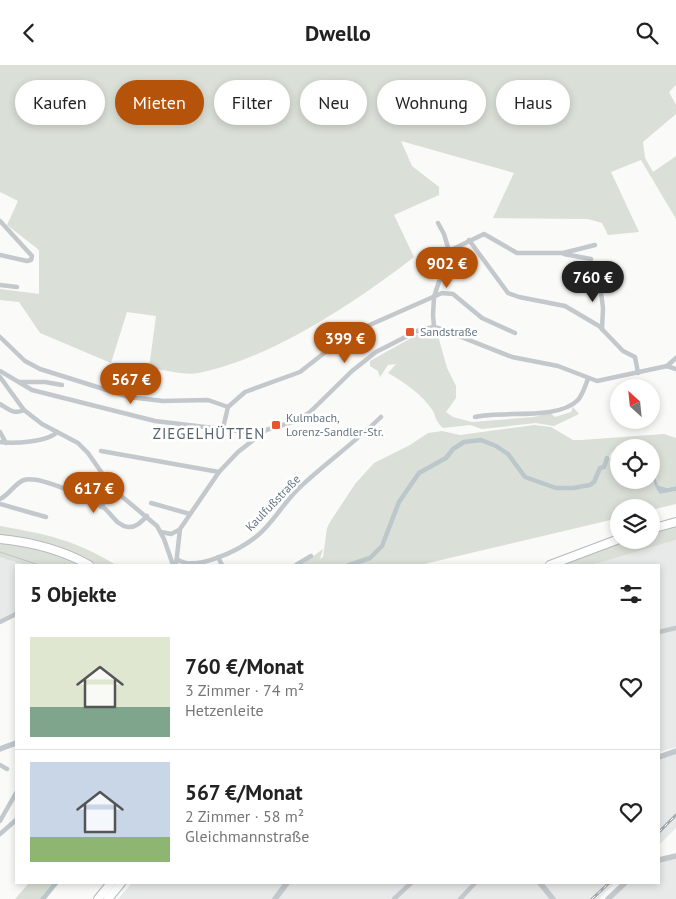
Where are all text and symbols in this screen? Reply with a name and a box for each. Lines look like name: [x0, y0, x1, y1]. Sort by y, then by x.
icon: back: [15, 19, 43, 47]
text: Dwello: [305, 19, 371, 47]
icon: search: [633, 19, 661, 47]
chip: Kaufen: [15, 80, 105, 125]
chip: Mieten: [115, 80, 204, 125]
chip: Filter: [214, 80, 290, 125]
chip: Neu: [300, 80, 367, 125]
chip: Wohnung: [377, 80, 486, 125]
chip: Haus: [496, 80, 570, 125]
pin: 902 €: [412, 247, 482, 289]
text: 902 €: [427, 253, 467, 273]
pin: 760 €: [558, 261, 628, 303]
text: 760 €: [573, 267, 613, 287]
pin: 399 €: [310, 321, 380, 364]
place label: Sandstraße: [420, 324, 478, 339]
marker: Sandstraße: [404, 326, 416, 338]
text: 399 €: [325, 328, 365, 348]
pin: 567 €: [96, 363, 166, 405]
text: 567 €: [111, 369, 151, 389]
north arrow: [610, 379, 660, 429]
map controls: [610, 379, 660, 549]
place label: Kulmbach, Lorenz-Sandler-Str.: [286, 410, 384, 439]
marker: Kulmbach, Lorenz-Sandler-Str.: [270, 419, 282, 431]
district label: ZIEGELHÜTTEN: [153, 424, 265, 443]
button: locate: [610, 439, 660, 489]
pin: 617 €: [59, 471, 129, 514]
street label: Kaulfußstraße: [242, 471, 303, 534]
text: 617 €: [74, 478, 114, 498]
button: layers: [610, 499, 660, 549]
icon: filters: [617, 580, 645, 608]
text: 5 Objekte: [30, 581, 117, 608]
text: 760 €/Monat: [185, 653, 304, 680]
icon: home: [70, 657, 130, 717]
icon: heart: [617, 673, 645, 701]
text: 3 Zimmer · 74 m²: [185, 680, 304, 700]
text: Hetzenleite: [185, 700, 264, 720]
text: 567 €/Monat: [185, 779, 303, 806]
icon: home: [70, 782, 130, 842]
icon: heart: [617, 798, 645, 826]
text: 2 Zimmer · 58 m²: [185, 806, 304, 826]
text: Gleichmannstraße: [185, 826, 309, 846]

